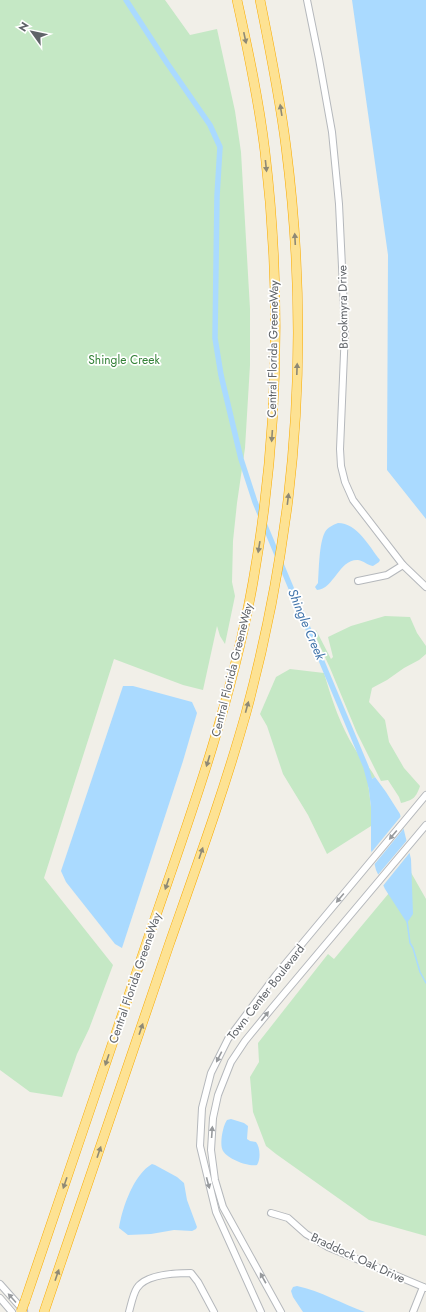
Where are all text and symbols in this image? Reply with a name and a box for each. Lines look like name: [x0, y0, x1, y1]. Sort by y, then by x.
north arrow: [12, 12, 52, 52]
text: N: [15, 19, 33, 35]
one-way arrow: [243, 32, 249, 44]
one-way arrow: [278, 104, 284, 116]
one-way arrow: [263, 160, 270, 172]
one-way arrow: [291, 233, 298, 245]
street label: Brookmyra Drive: [333, 265, 353, 349]
street label: Central Florida GreeneWay: [263, 279, 283, 418]
park label: Shingle Creek: [88, 351, 160, 369]
one-way arrow: [294, 362, 300, 375]
one-way arrow: [268, 430, 275, 442]
one-way arrow: [285, 493, 291, 505]
one-way arrow: [255, 541, 261, 553]
water label: Shingle Creek: [283, 586, 330, 663]
street label: Central Florida GreeneWay: [207, 600, 258, 739]
one-way arrow: [244, 701, 250, 713]
one-way arrow: [205, 755, 211, 767]
one-way arrow: [388, 830, 397, 840]
one-way arrow: [198, 847, 204, 859]
one-way arrow: [164, 879, 170, 891]
one-way arrow: [336, 893, 345, 903]
street label: Central Florida GreeneWay: [104, 909, 166, 1046]
street label: Town Center Boulevard: [223, 941, 309, 1043]
one-way arrow: [261, 1010, 269, 1021]
one-way arrow: [138, 1023, 144, 1035]
one-way arrow: [216, 1051, 222, 1063]
one-way arrow: [104, 1055, 110, 1067]
one-way arrow: [208, 1126, 215, 1138]
one-way arrow: [96, 1146, 102, 1158]
one-way arrow: [206, 1177, 212, 1189]
one-way arrow: [62, 1178, 68, 1190]
street label: Braddock Oak Drive: [308, 1228, 408, 1288]
one-way arrow: [54, 1269, 60, 1281]
one-way arrow: [259, 1272, 266, 1284]
one-way arrow: [8, 1293, 17, 1303]

